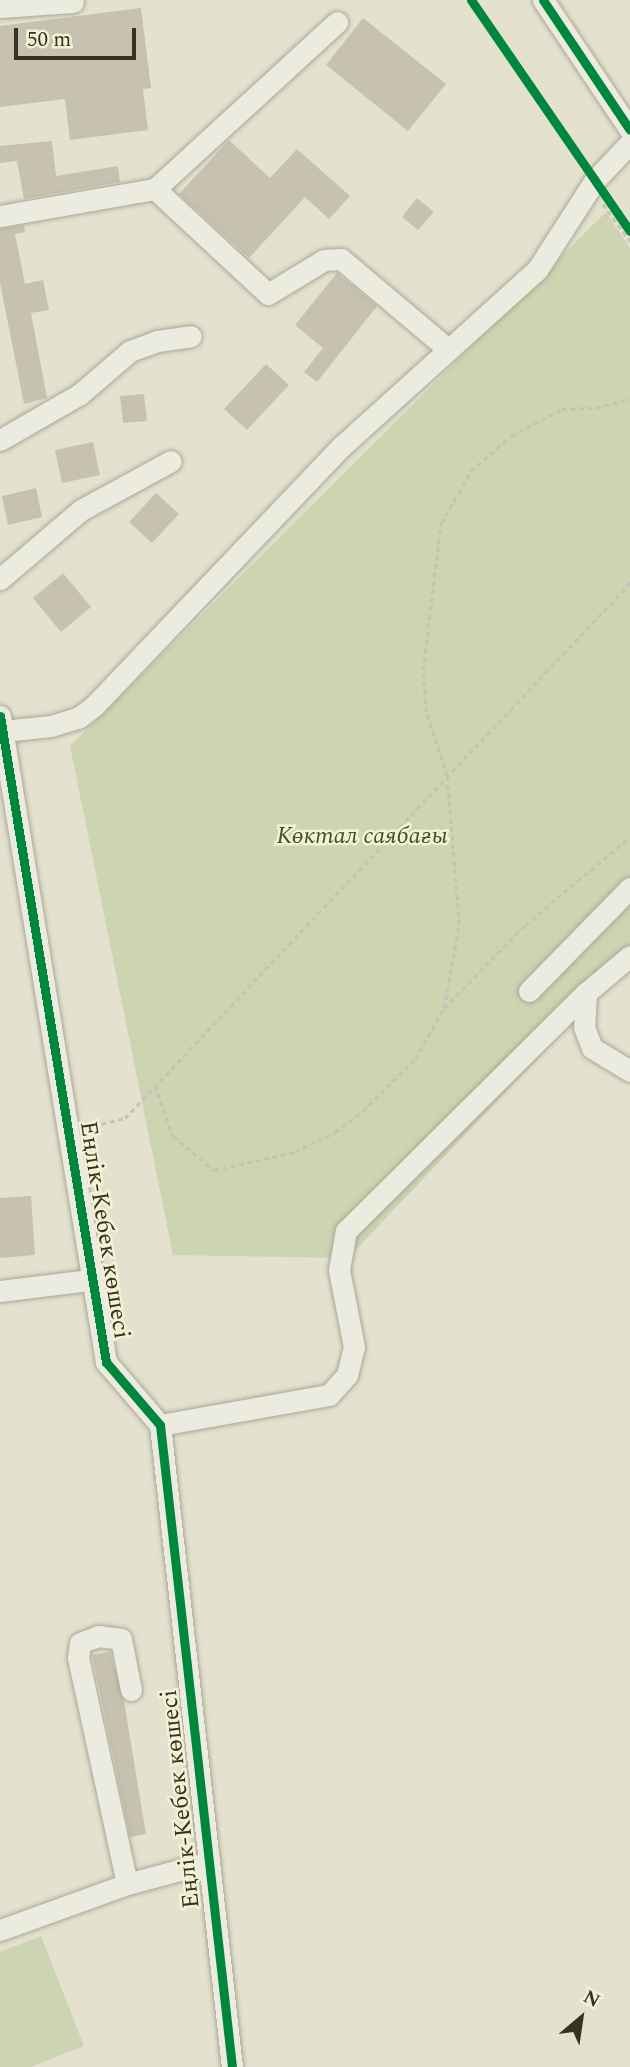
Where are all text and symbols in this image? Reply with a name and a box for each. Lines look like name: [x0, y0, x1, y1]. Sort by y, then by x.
scale bar: [18, 14, 140, 58]
text: 50 m: [27, 24, 71, 56]
park label: Көктал саябағы: [277, 823, 447, 851]
street label: Еңлік-Кебек көшесі: [73, 1119, 135, 1341]
street label: Еңлік-Кебек көшесі: [155, 1688, 207, 1910]
north arrow: [546, 1983, 616, 2053]
text: N: [578, 1983, 605, 2016]

